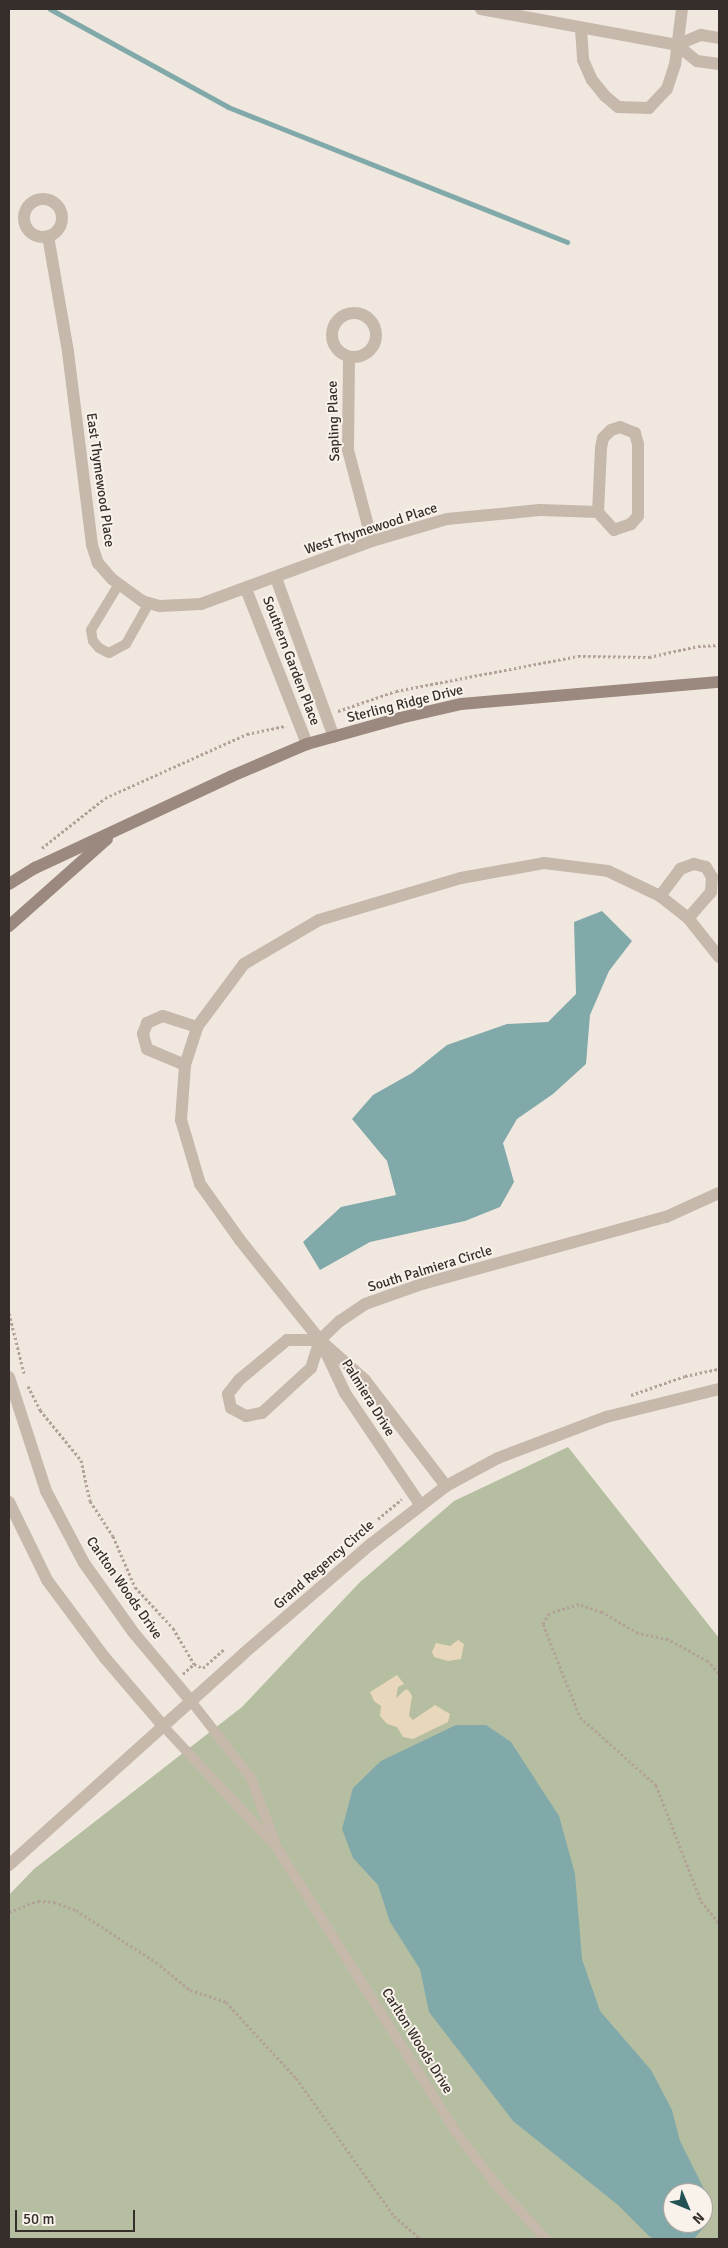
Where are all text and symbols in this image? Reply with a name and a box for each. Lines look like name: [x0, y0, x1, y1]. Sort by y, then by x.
street label: Sapling Place: [324, 380, 344, 462]
street label: East Thymewood Place: [82, 412, 118, 548]
street label: West Thymewood Place: [302, 500, 440, 558]
street label: Southern Garden Place: [259, 594, 323, 728]
street label: Sterling Ridge Drive: [345, 681, 465, 727]
street label: South Palmiera Circle: [366, 1242, 494, 1296]
street label: Palmiera Drive: [338, 1357, 398, 1439]
street label: Grand Regency Circle: [270, 1517, 378, 1613]
street label: Carlton Woods Drive: [82, 1534, 166, 1642]
street label: Carlton Woods Drive: [378, 1985, 456, 2097]
north arrow: [663, 2183, 713, 2233]
scale bar: [18, 2200, 138, 2232]
text: N: [689, 2209, 708, 2228]
text: 50 m: [23, 2210, 54, 2228]

